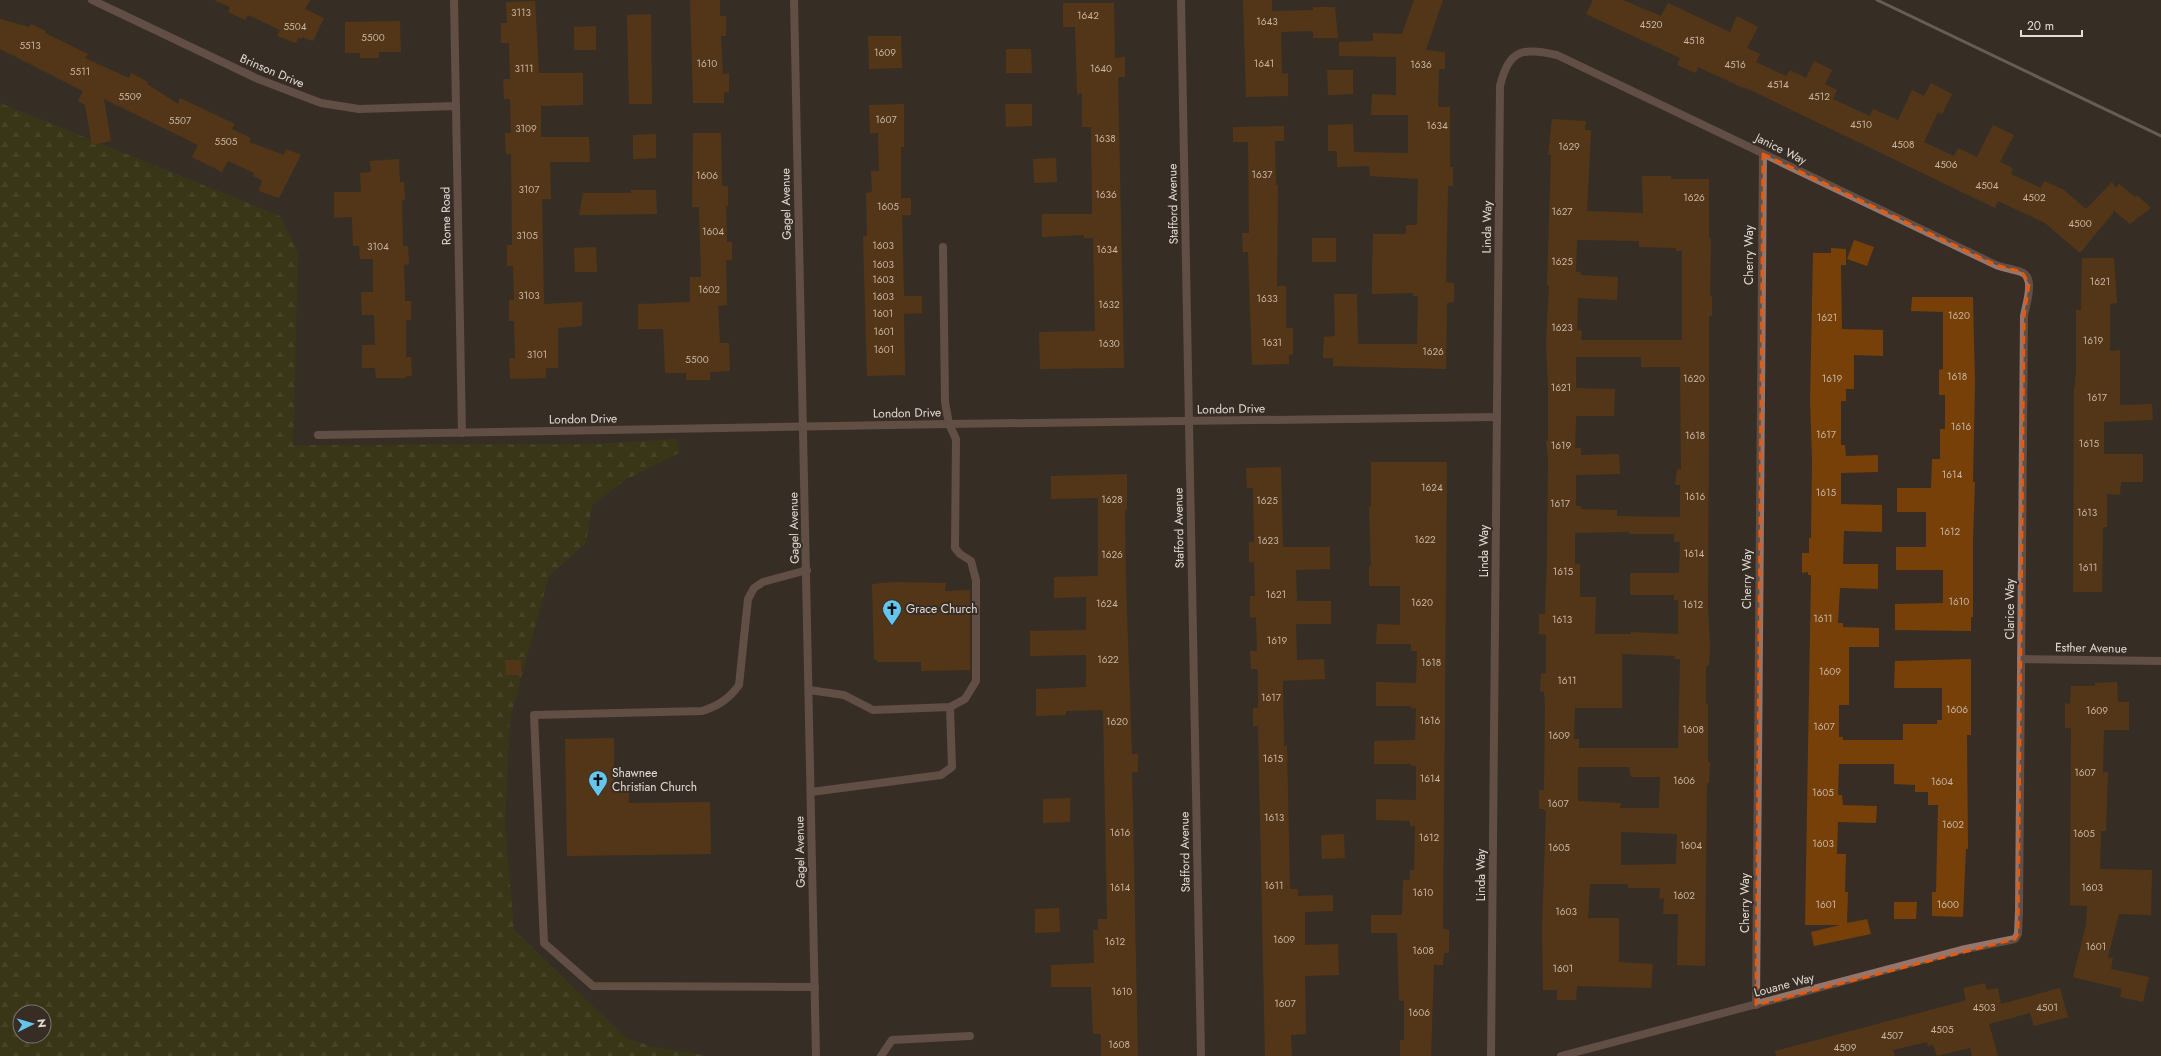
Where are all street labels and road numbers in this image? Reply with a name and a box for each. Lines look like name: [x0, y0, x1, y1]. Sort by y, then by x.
street label: Brinson Drive: [237, 49, 307, 93]
street label: Janice Way: [1750, 128, 1810, 170]
street label: Stafford Avenue: [1163, 164, 1183, 244]
street label: Gagel Avenue: [776, 168, 796, 240]
street label: Rome Road: [436, 187, 456, 245]
street label: Linda Way: [1478, 200, 1496, 254]
street label: Cherry Way: [1740, 224, 1758, 285]
street label: London Drive: [1197, 399, 1265, 419]
street label: London Drive: [873, 403, 941, 423]
street label: London Drive: [549, 409, 617, 429]
street label: Stafford Avenue: [1169, 488, 1189, 568]
street label: Gagel Avenue: [784, 492, 804, 564]
street label: Linda Way: [1475, 524, 1493, 577]
street label: Cherry Way: [1738, 548, 1756, 609]
street label: Clarice Way: [2001, 578, 2019, 640]
street label: Esther Avenue: [2055, 638, 2127, 658]
street label: Stafford Avenue: [1175, 812, 1195, 892]
street label: Gagel Avenue: [790, 816, 810, 888]
street label: Linda Way: [1472, 848, 1490, 901]
street label: Cherry Way: [1736, 872, 1754, 933]
street label: Louane Way: [1752, 968, 1817, 1002]

